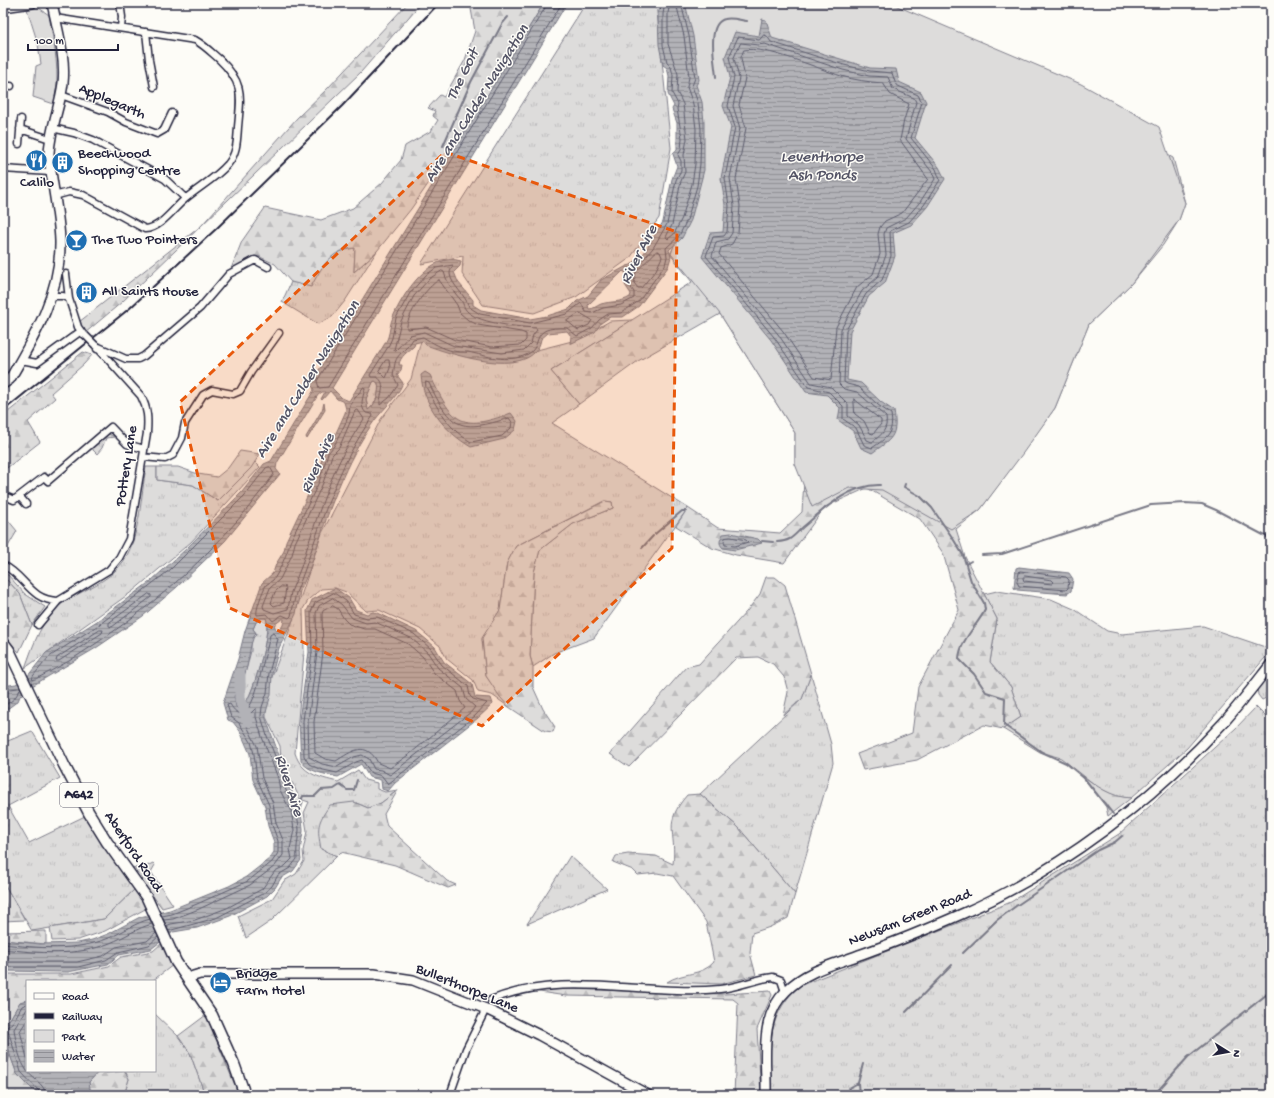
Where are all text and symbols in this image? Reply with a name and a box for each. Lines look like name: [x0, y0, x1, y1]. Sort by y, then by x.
water label: Aire and Calder Navigation: [422, 21, 535, 186]
scale bar: [28, 26, 118, 52]
text: 100 m: [33, 35, 64, 49]
water label: The Goit: [443, 44, 486, 104]
street label: Applegarth: [76, 80, 148, 124]
place label: Beechwood Shopping Centre: [77, 145, 180, 180]
restaurant icon: Calilo: [24, 147, 50, 173]
water label: Leventhorpe Ash Ponds: [781, 149, 864, 186]
building icon: Beechwood Shopping Centre: [50, 150, 76, 176]
place label: Calilo: [20, 174, 54, 192]
water label: River Aire: [617, 222, 663, 288]
bar icon: The Two Pointers: [63, 227, 89, 253]
place label: The Two Pointers: [91, 231, 197, 249]
building icon: All Saints House: [74, 279, 100, 305]
place label: All Saints House: [102, 283, 199, 301]
water label: Aire and Calder Navigation: [253, 297, 366, 462]
street label: Pottery Lane: [112, 424, 142, 508]
water label: River Aire: [297, 430, 341, 497]
water label: River Aire: [269, 753, 307, 820]
road number: A642: [60, 783, 98, 807]
street label: Aberford Road: [100, 809, 167, 896]
street label: Newsam Green Road: [846, 885, 975, 951]
street label: Bullerthorpe Lane: [412, 960, 521, 1018]
place label: Bridge Farm Hotel: [235, 965, 305, 1000]
hotel icon: Bridge Farm Hotel: [207, 970, 233, 996]
legend: [26, 980, 156, 1072]
text: Road: [62, 991, 89, 1005]
text: Railway: [62, 1011, 102, 1025]
text: Park: [61, 1031, 87, 1045]
north arrow: [1208, 1032, 1248, 1072]
text: N: [1229, 1049, 1242, 1058]
text: Water: [62, 1051, 96, 1065]

